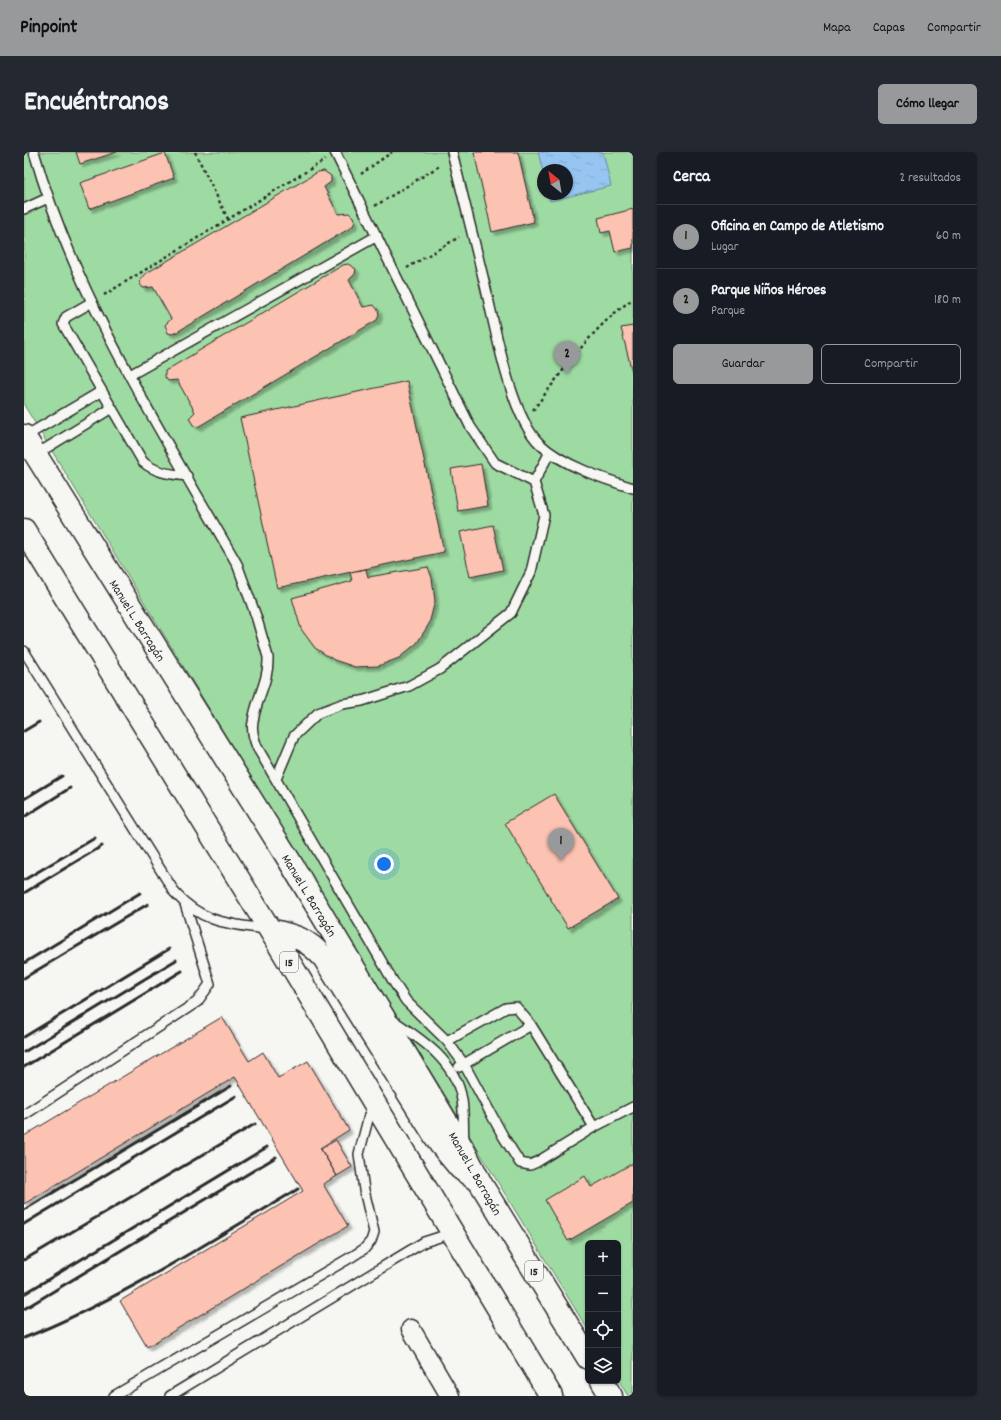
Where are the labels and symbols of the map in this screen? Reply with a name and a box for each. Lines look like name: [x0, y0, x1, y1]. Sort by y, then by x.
north arrow: [537, 164, 573, 200]
pin: 2: [554, 341, 580, 374]
street label: Manuel L. Barragán: [103, 577, 169, 666]
pin: 1: [548, 828, 574, 861]
street label: Manuel L. Barragán: [276, 851, 340, 941]
your location: [374, 854, 394, 874]
road number: 15: [280, 952, 298, 972]
street label: Manuel L. Barragán: [442, 1129, 506, 1220]
road number: 15: [525, 1261, 543, 1281]

